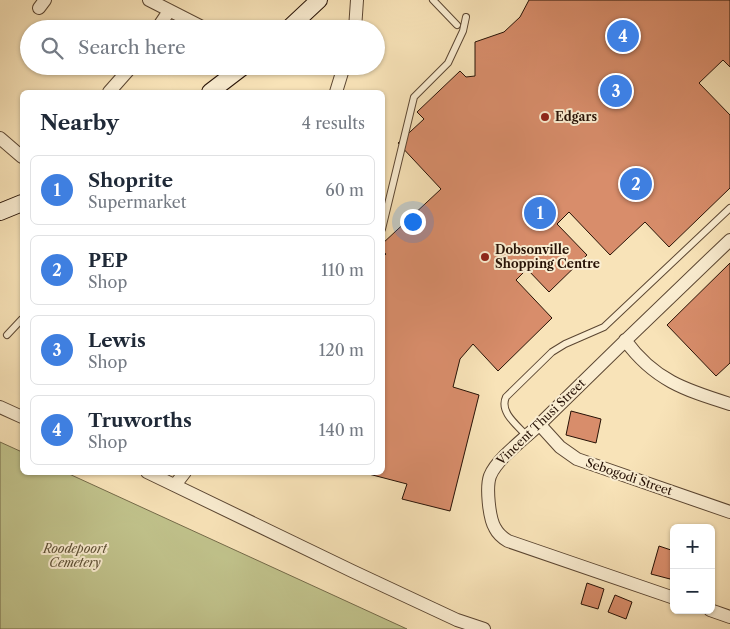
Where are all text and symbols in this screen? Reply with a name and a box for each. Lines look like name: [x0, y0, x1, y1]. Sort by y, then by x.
pin: 4: [607, 17, 639, 55]
search box: [20, 20, 385, 75]
icon: search: [38, 34, 66, 62]
text: Search here: [78, 36, 186, 59]
pin: 3: [600, 72, 632, 110]
place label: Edgars: [555, 109, 597, 124]
text: Nearby: [40, 110, 119, 135]
marker: Edgars: [539, 111, 551, 123]
text: 4 results: [302, 113, 365, 133]
pin: 2: [620, 165, 652, 203]
text: Shoprite: [88, 169, 173, 192]
text: 1: [53, 180, 61, 200]
text: 60 m: [325, 180, 364, 200]
text: Supermarket: [88, 192, 186, 212]
pin: 1: [524, 194, 556, 232]
your location: [400, 209, 426, 235]
place label: Dobsonville Shopping Centre: [495, 242, 600, 271]
text: PEP: [88, 249, 128, 272]
marker: Dobsonville Shopping Centre: [479, 251, 491, 263]
text: 2: [52, 260, 62, 280]
text: 110 m: [321, 260, 364, 280]
text: Shop: [88, 272, 127, 292]
text: Lewis: [88, 329, 146, 352]
text: 3: [52, 340, 62, 360]
text: 120 m: [319, 340, 364, 360]
text: Shop: [88, 352, 127, 372]
street label: Vincent Thusi Street: [492, 375, 589, 469]
text: Truworths: [88, 409, 192, 432]
text: 4: [52, 420, 62, 440]
text: 140 m: [319, 420, 364, 440]
text: Shop: [88, 432, 127, 452]
street label: Sebogodi Street: [584, 455, 675, 499]
map controls: [670, 524, 715, 614]
button: +: [670, 524, 715, 569]
park label: Roodepoort Cemetery: [42, 541, 108, 570]
button: −: [670, 569, 715, 614]

